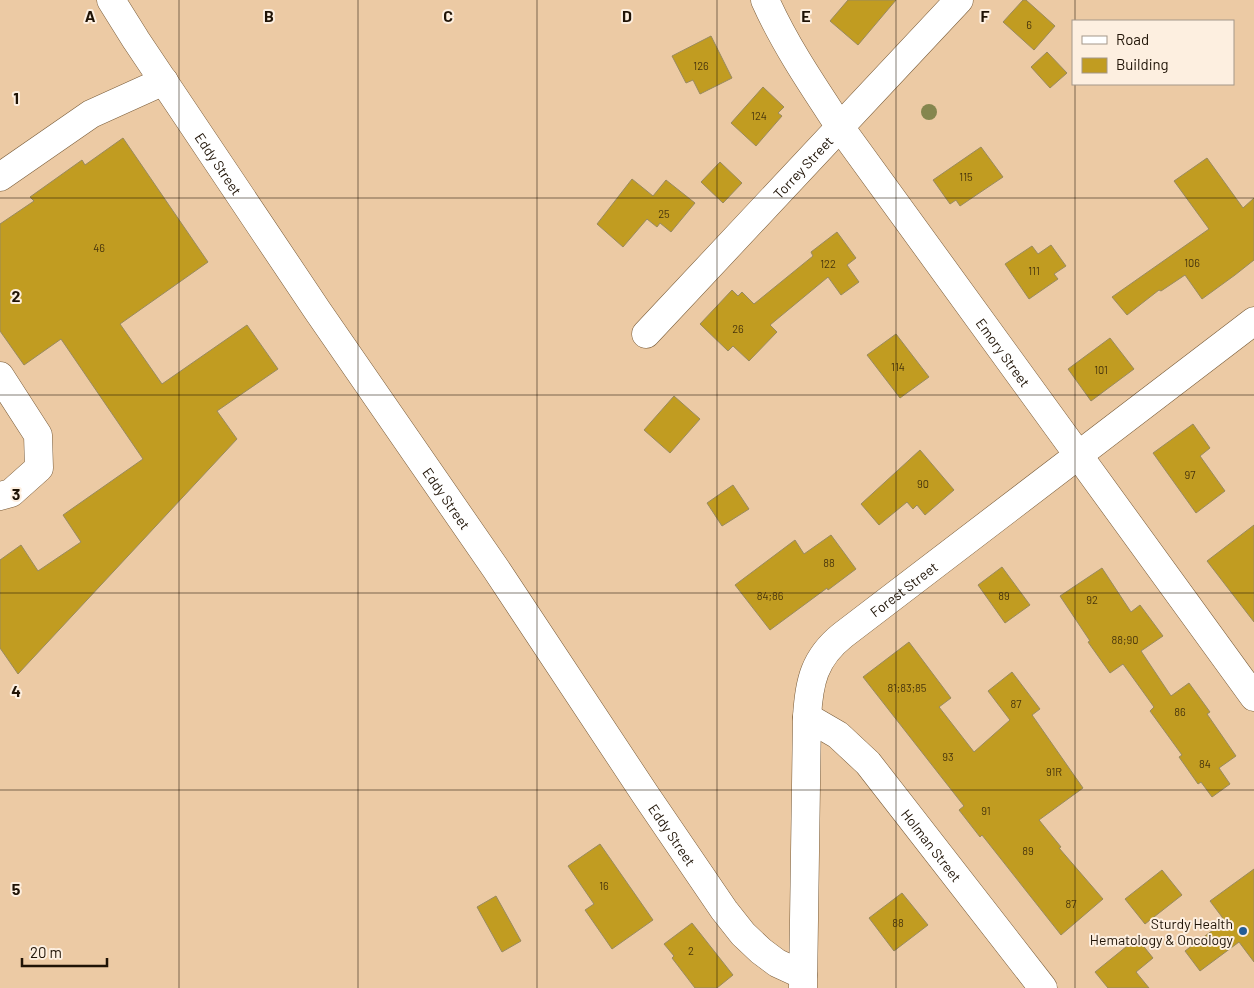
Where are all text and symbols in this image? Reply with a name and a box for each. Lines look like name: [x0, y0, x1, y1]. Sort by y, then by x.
text: A: [85, 6, 96, 25]
text: B: [264, 6, 274, 25]
text: C: [443, 6, 453, 25]
text: D: [622, 6, 632, 25]
text: E: [801, 6, 811, 25]
text: F: [981, 6, 990, 25]
house number: 6: [1026, 18, 1032, 31]
legend: [1072, 20, 1234, 85]
text: Road: [1116, 30, 1149, 48]
text: Building: [1116, 55, 1169, 73]
house number: 126: [693, 59, 709, 72]
text: 1: [13, 88, 19, 107]
house number: 124: [751, 109, 767, 122]
street label: Eddy Street: [192, 129, 246, 198]
street label: Torrey Street: [769, 132, 836, 202]
house number: 115: [959, 170, 973, 183]
house number: 25: [658, 207, 670, 220]
house number: 46: [93, 241, 105, 254]
house number: 106: [1184, 256, 1200, 269]
house number: 122: [820, 257, 836, 270]
house number: 111: [1028, 264, 1040, 277]
text: 2: [12, 286, 21, 305]
street label: Emory Street: [973, 315, 1034, 390]
house number: 26: [732, 322, 744, 335]
house number: 114: [891, 360, 905, 373]
house number: 101: [1094, 363, 1108, 376]
street label: Eddy Street: [420, 464, 474, 532]
house number: 97: [1185, 468, 1195, 481]
house number: 90: [917, 477, 929, 490]
text: 3: [12, 484, 20, 503]
house number: 88: [823, 556, 835, 569]
street label: Forest Street: [866, 558, 940, 620]
house number: 84;86: [757, 589, 784, 602]
house number: 89: [998, 589, 1010, 602]
house number: 92: [1086, 593, 1098, 606]
house number: 88;90: [1112, 633, 1138, 646]
text: 4: [11, 681, 21, 700]
house number: 81;83;85: [888, 681, 927, 694]
house number: 87: [1011, 697, 1021, 710]
house number: 86: [1174, 705, 1186, 718]
house number: 93: [942, 750, 954, 763]
house number: 84: [1199, 757, 1211, 770]
house number: 91R: [1046, 765, 1062, 778]
street label: Eddy Street: [646, 800, 700, 869]
house number: 91: [981, 804, 991, 817]
street label: Holman Street: [898, 805, 965, 885]
house number: 89: [1022, 844, 1034, 857]
text: 5: [12, 879, 21, 898]
house number: 16: [599, 879, 609, 892]
house number: 87: [1066, 897, 1076, 910]
place label: Sturdy Health Hematology & Oncology: [1090, 915, 1234, 948]
house number: 88: [892, 916, 904, 929]
marker: Sturdy Health Hematology & Oncology: [1237, 925, 1249, 937]
scale bar: [22, 936, 108, 968]
text: 20 m: [30, 943, 62, 961]
house number: 2: [688, 944, 694, 957]

